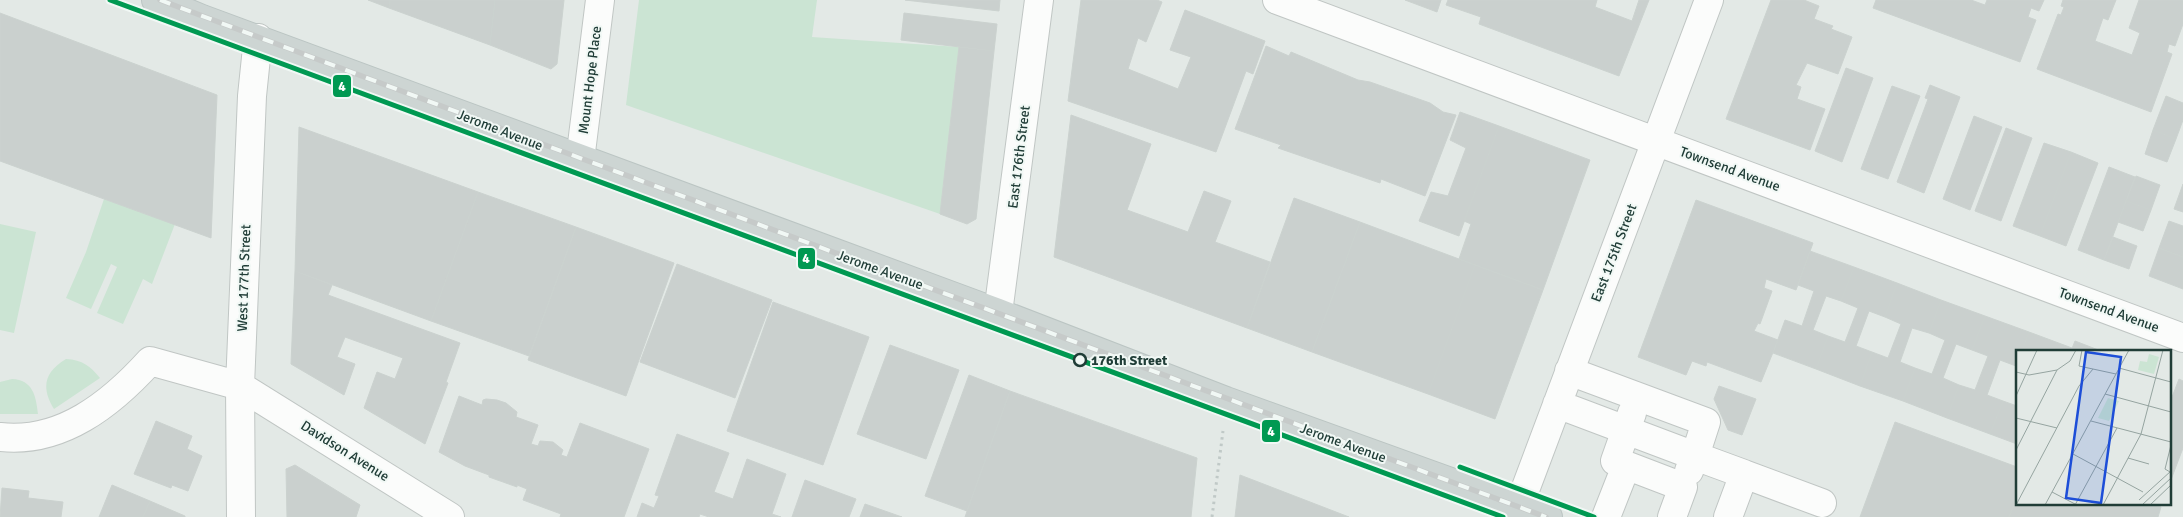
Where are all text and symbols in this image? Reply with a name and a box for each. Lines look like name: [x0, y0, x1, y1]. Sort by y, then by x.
street label: Mount Hope Place: [575, 25, 605, 135]
line badge: 4: [332, 74, 352, 98]
text: 4: [338, 78, 346, 95]
street label: East 176th Street: [1004, 104, 1034, 210]
street label: Jerome Avenue: [455, 106, 545, 154]
street label: Townsend Avenue: [1677, 143, 1783, 195]
street label: East 175th Street: [1587, 201, 1641, 304]
street label: West 177th Street: [234, 224, 254, 332]
line badge: 4: [797, 247, 816, 270]
street label: Jerome Avenue: [835, 247, 925, 293]
text: 4: [802, 250, 810, 267]
street label: Townsend Avenue: [2056, 284, 2162, 336]
inset map: [2016, 350, 2170, 504]
place label: 176th Street: [1091, 352, 1168, 369]
marker: 176th Street: [1073, 353, 1087, 367]
street label: Davidson Avenue: [298, 417, 392, 485]
line badge: 4: [1261, 419, 1281, 443]
street label: Jerome Avenue: [1298, 420, 1388, 466]
text: 4: [1267, 423, 1275, 440]

